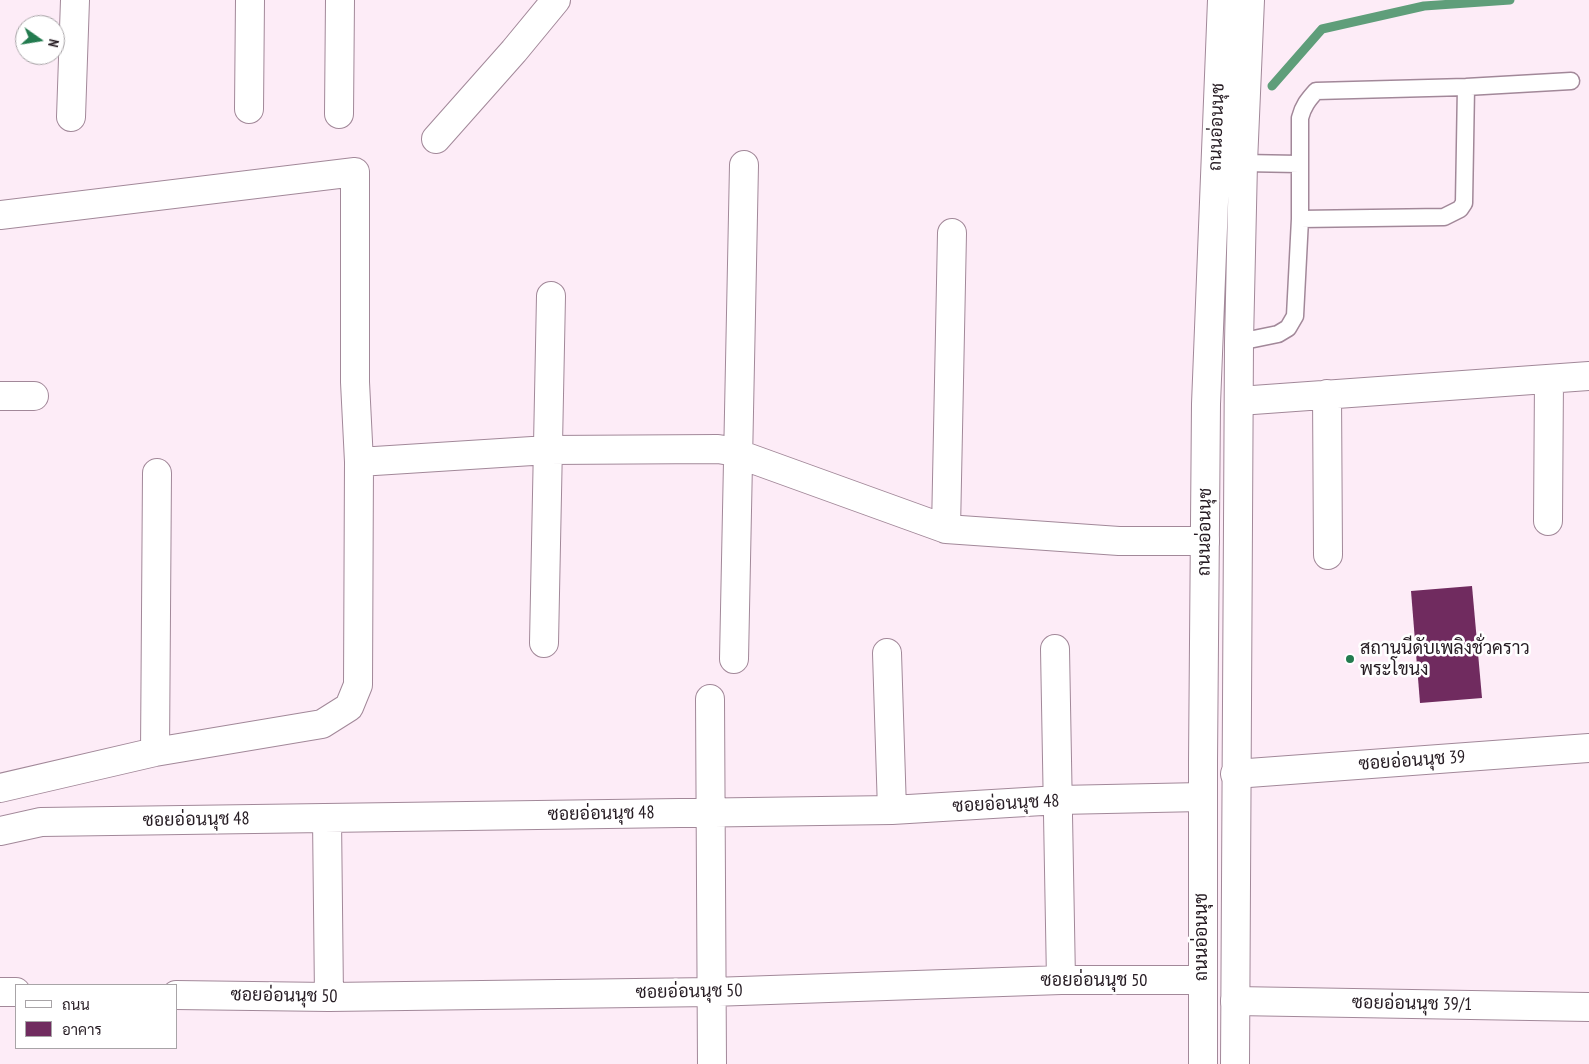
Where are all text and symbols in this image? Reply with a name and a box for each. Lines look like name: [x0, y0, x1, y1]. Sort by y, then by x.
north arrow: [15, 15, 65, 65]
text: N: [44, 37, 63, 49]
street label: ถนนอ่อนนุช: [1205, 82, 1229, 172]
street label: ถนนอ่อนนุช: [1193, 488, 1217, 576]
place label: สถานนีดับเพลิงชั่วคราว พระโขนง: [1360, 638, 1530, 681]
marker: สถานนีดับเพลิงชั่วคราว พระโขนง: [1344, 653, 1356, 665]
street label: ซอยอ่อนนุช 39: [1358, 746, 1466, 776]
street label: ซอยอ่อนนุช 48: [952, 790, 1060, 818]
street label: ซอยอ่อนนุช 48: [547, 802, 655, 826]
street label: ซอยอ่อนนุช 48: [142, 808, 250, 832]
street label: ถนนอ่อนนุช: [1191, 893, 1213, 981]
street label: ซอยอ่อนนุช 50: [1041, 970, 1147, 992]
street label: ซอยอ่อนนุช 50: [635, 980, 743, 1004]
legend: [15, 984, 178, 1049]
street label: ซอยอ่อนนุช 50: [230, 984, 338, 1008]
street label: ซอยอ่อนนุช 39/1: [1352, 992, 1472, 1016]
text: ถนน: [62, 995, 90, 1014]
text: อาคาร: [62, 1020, 102, 1039]

